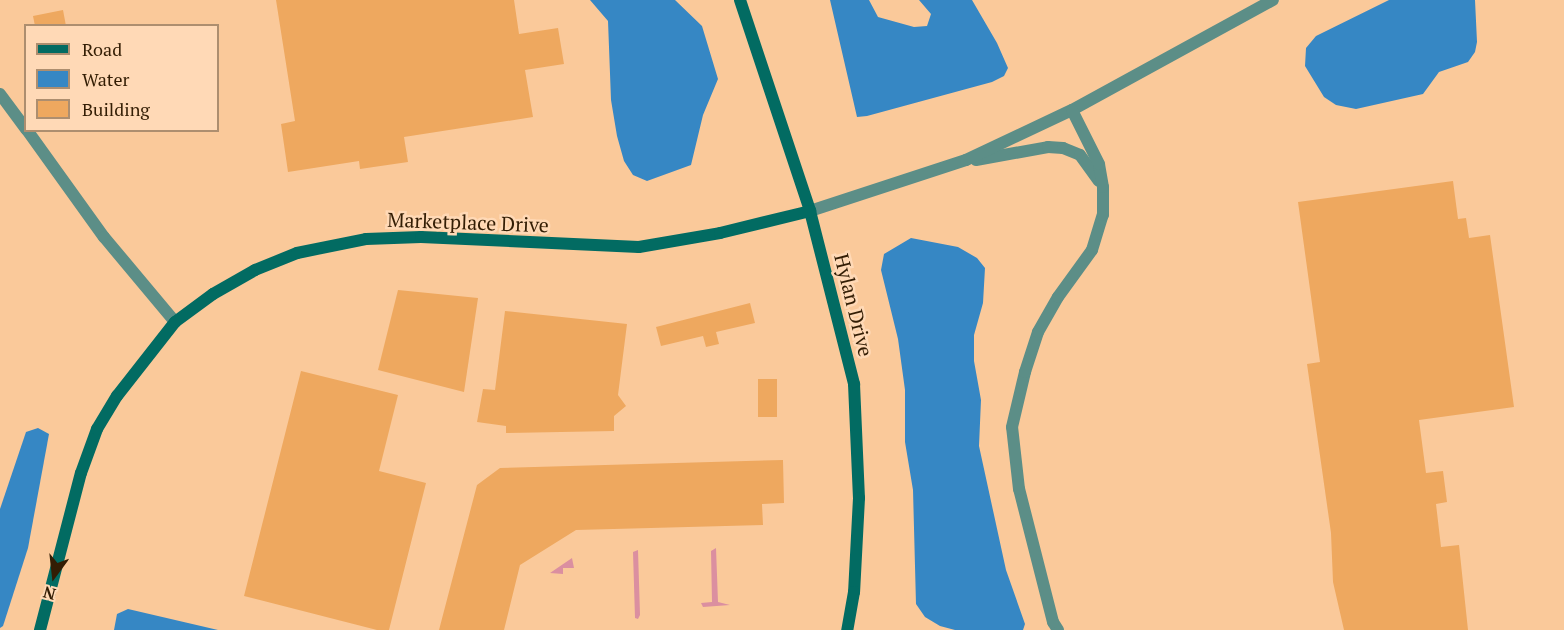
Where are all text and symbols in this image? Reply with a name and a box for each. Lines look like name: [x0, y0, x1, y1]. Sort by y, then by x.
legend: [24, 24, 219, 132]
text: Road: [82, 37, 122, 61]
text: Water: [82, 67, 129, 91]
text: Building: [82, 97, 150, 121]
street label: Marketplace Drive: [387, 207, 549, 237]
street label: Hylan Drive: [830, 251, 878, 359]
north arrow: [24, 546, 84, 606]
text: N: [41, 581, 58, 606]

